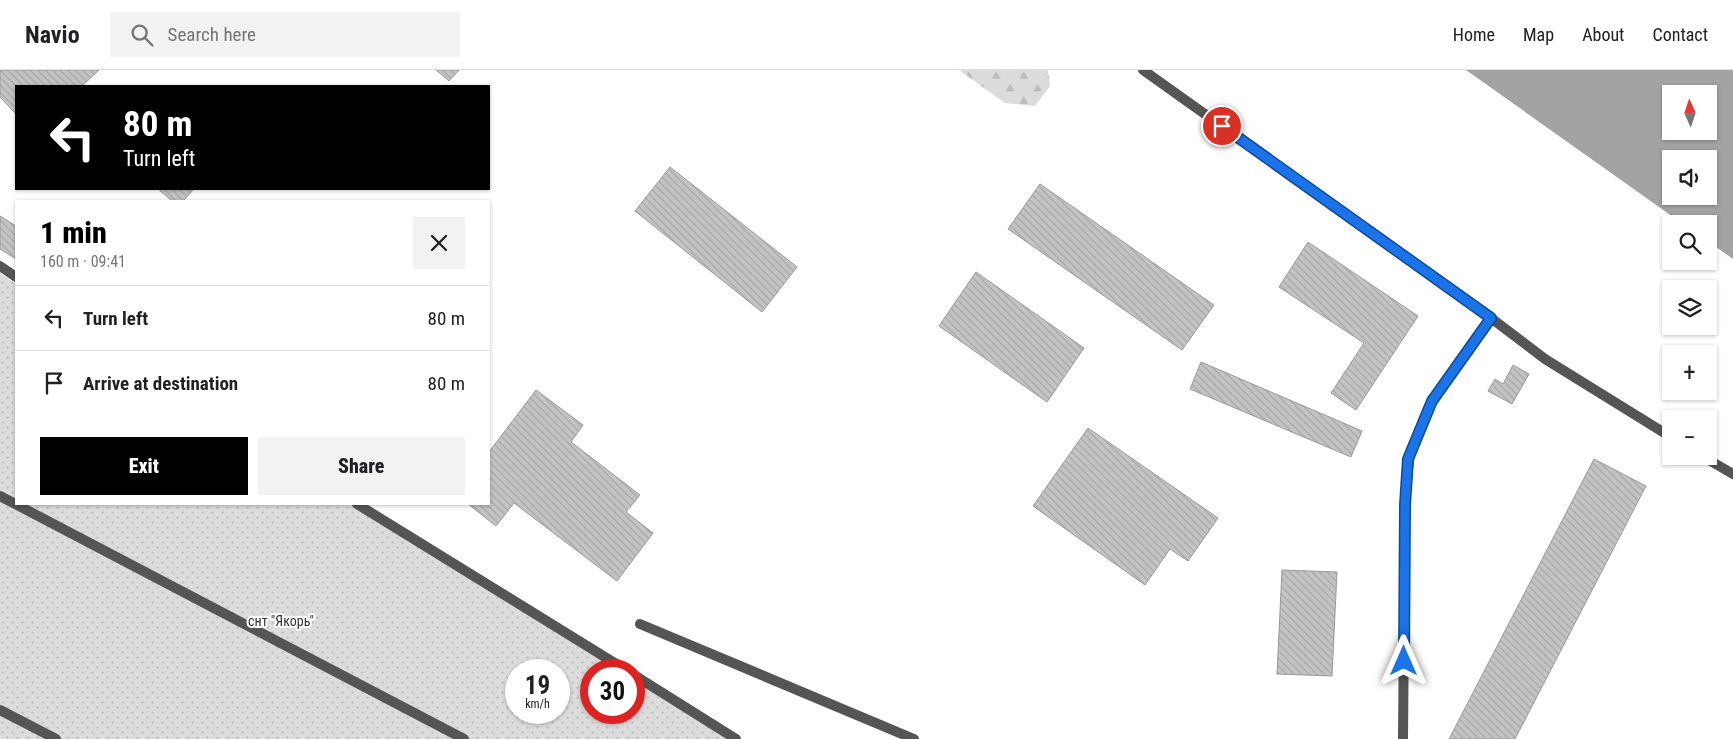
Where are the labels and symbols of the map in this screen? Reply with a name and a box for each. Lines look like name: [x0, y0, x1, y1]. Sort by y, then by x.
north arrow: [1662, 85, 1718, 140]
pin: [1201, 105, 1243, 147]
park label: снт "Якорь": [248, 613, 314, 629]
position arrow: [1377, 634, 1429, 686]
speed limit sign: 30: [580, 659, 645, 724]

